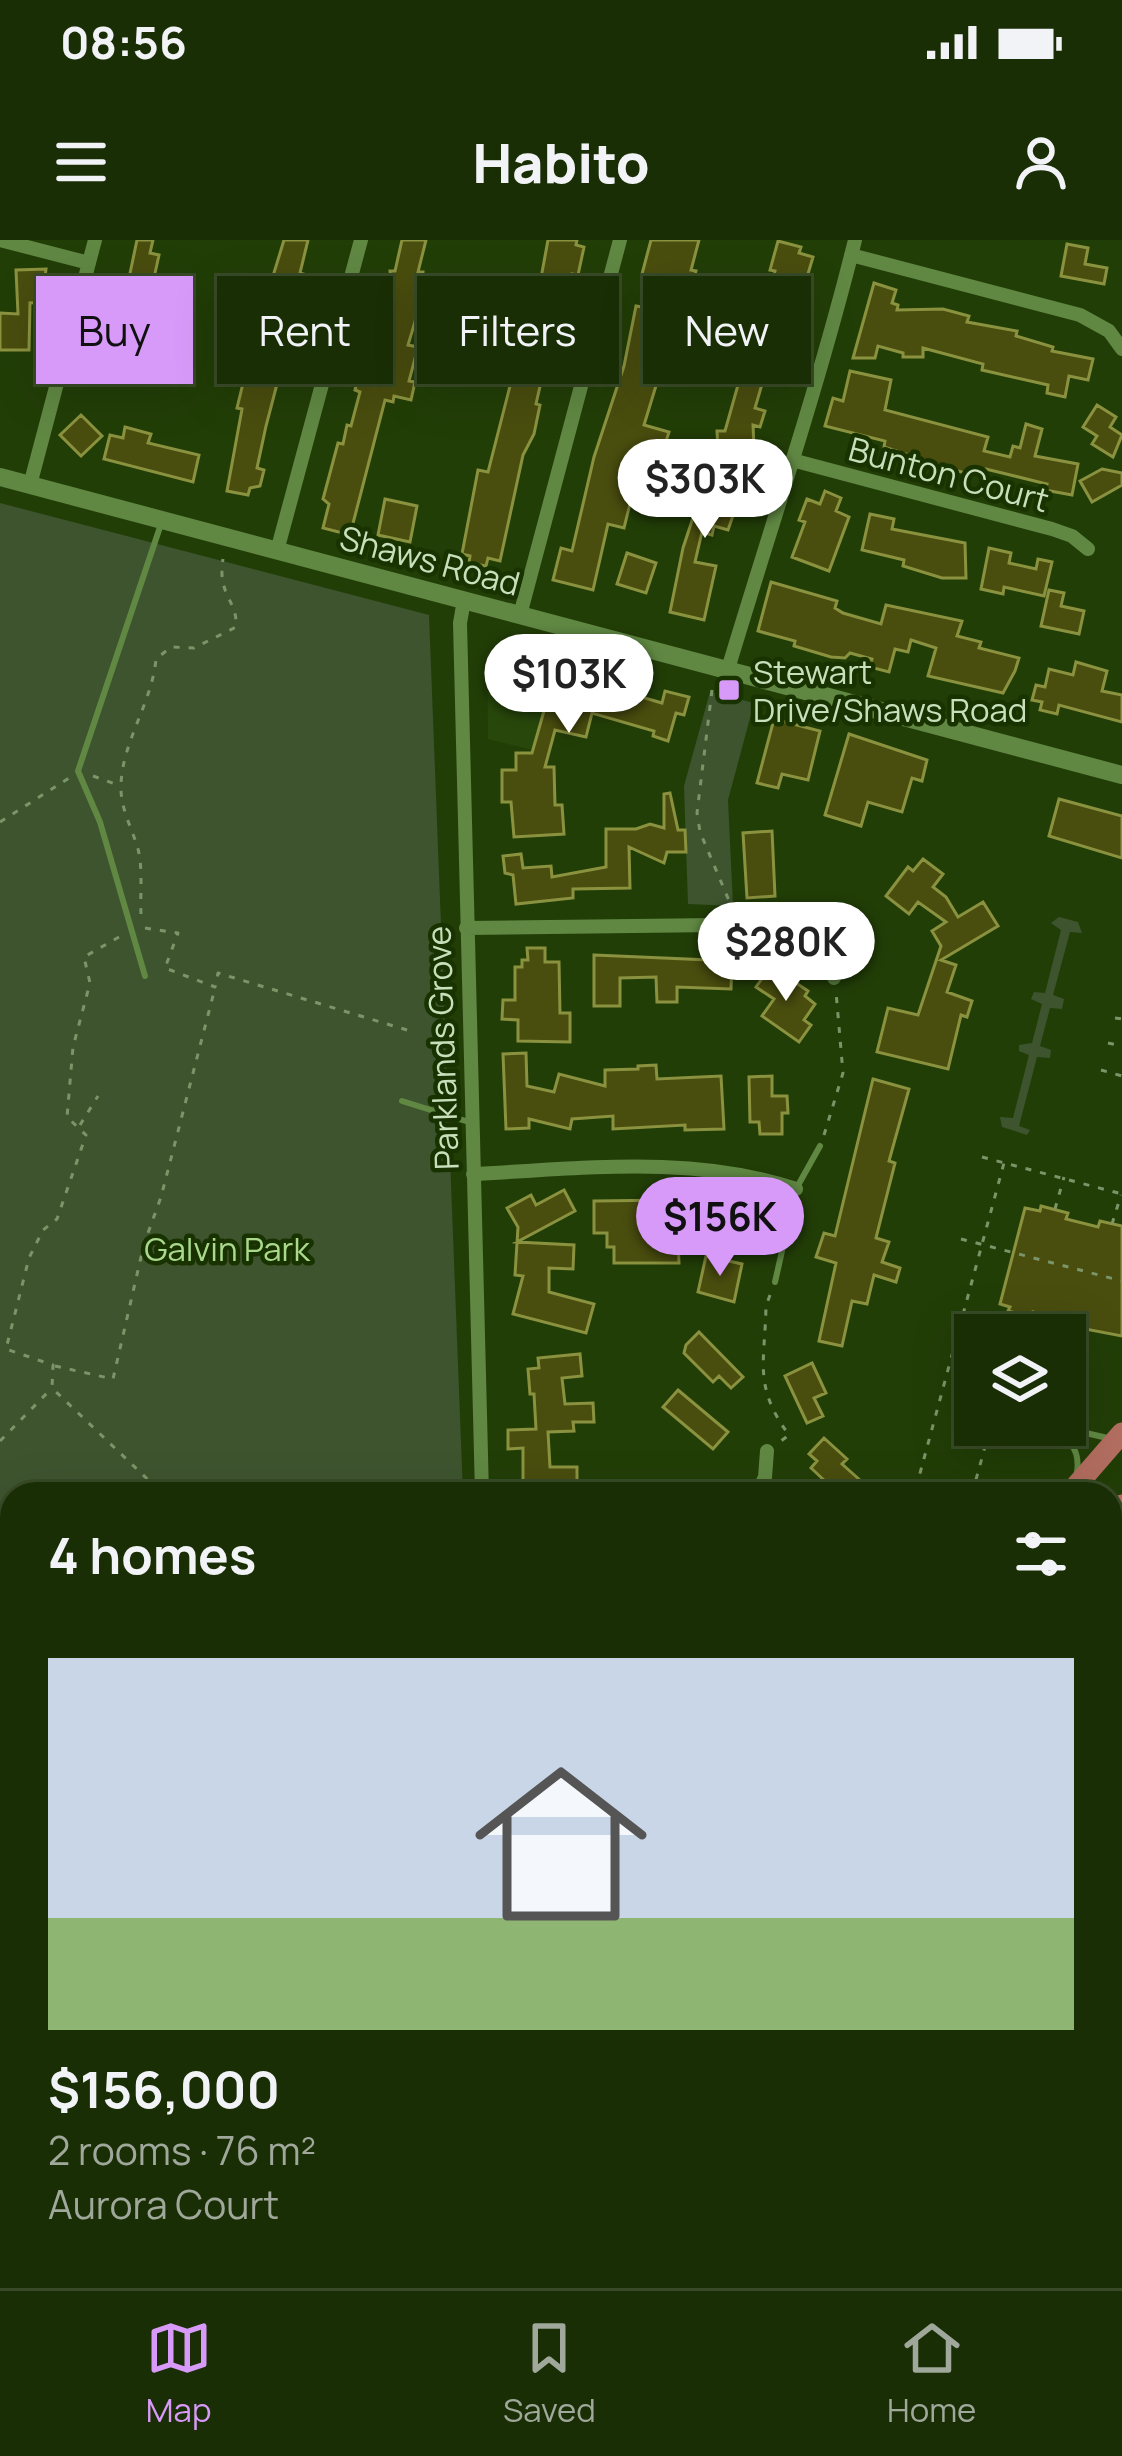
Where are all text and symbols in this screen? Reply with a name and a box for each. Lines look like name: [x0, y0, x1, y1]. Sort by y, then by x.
text: 08:56: [60, 11, 187, 73]
text: Habito: [472, 125, 650, 199]
icon: menu: [48, 129, 114, 195]
icon: person: [1008, 129, 1074, 195]
chip: Buy: [36, 276, 193, 384]
chip: Rent: [217, 276, 393, 384]
chip: Filters: [417, 276, 619, 384]
chip: New: [643, 276, 811, 384]
street label: Bunton Court: [844, 426, 1054, 522]
pin: $303K: [621, 439, 789, 541]
text: $303K: [645, 451, 765, 505]
street label: Shaws Road: [335, 514, 525, 606]
pin: $103K: [485, 634, 653, 736]
text: $103K: [511, 646, 627, 700]
place label: Stewart Drive/Shaws Road: [753, 649, 1027, 732]
marker: Stewart Drive/Shaws Road: [716, 677, 742, 703]
pin: $280K: [702, 902, 870, 1004]
text: $280K: [725, 914, 847, 968]
street label: Parklands Grove: [415, 925, 469, 1171]
pin: $156K: [636, 1177, 804, 1279]
text: $156K: [663, 1189, 777, 1243]
park label: Galvin Park: [144, 1226, 311, 1271]
map controls: [954, 1314, 1086, 1446]
button: layers: [954, 1314, 1086, 1446]
text: 4 homes: [48, 1520, 256, 1589]
icon: filters: [1008, 1521, 1074, 1587]
icon: home: [453, 1736, 669, 1952]
text: $156,000: [48, 2054, 280, 2123]
text: 2 rooms · 76 m²: [48, 2123, 316, 2177]
text: Aurora Court: [48, 2177, 279, 2231]
tab: Map: [146, 2315, 212, 2432]
tab: Saved: [503, 2315, 596, 2432]
tab: Home: [887, 2315, 976, 2432]

